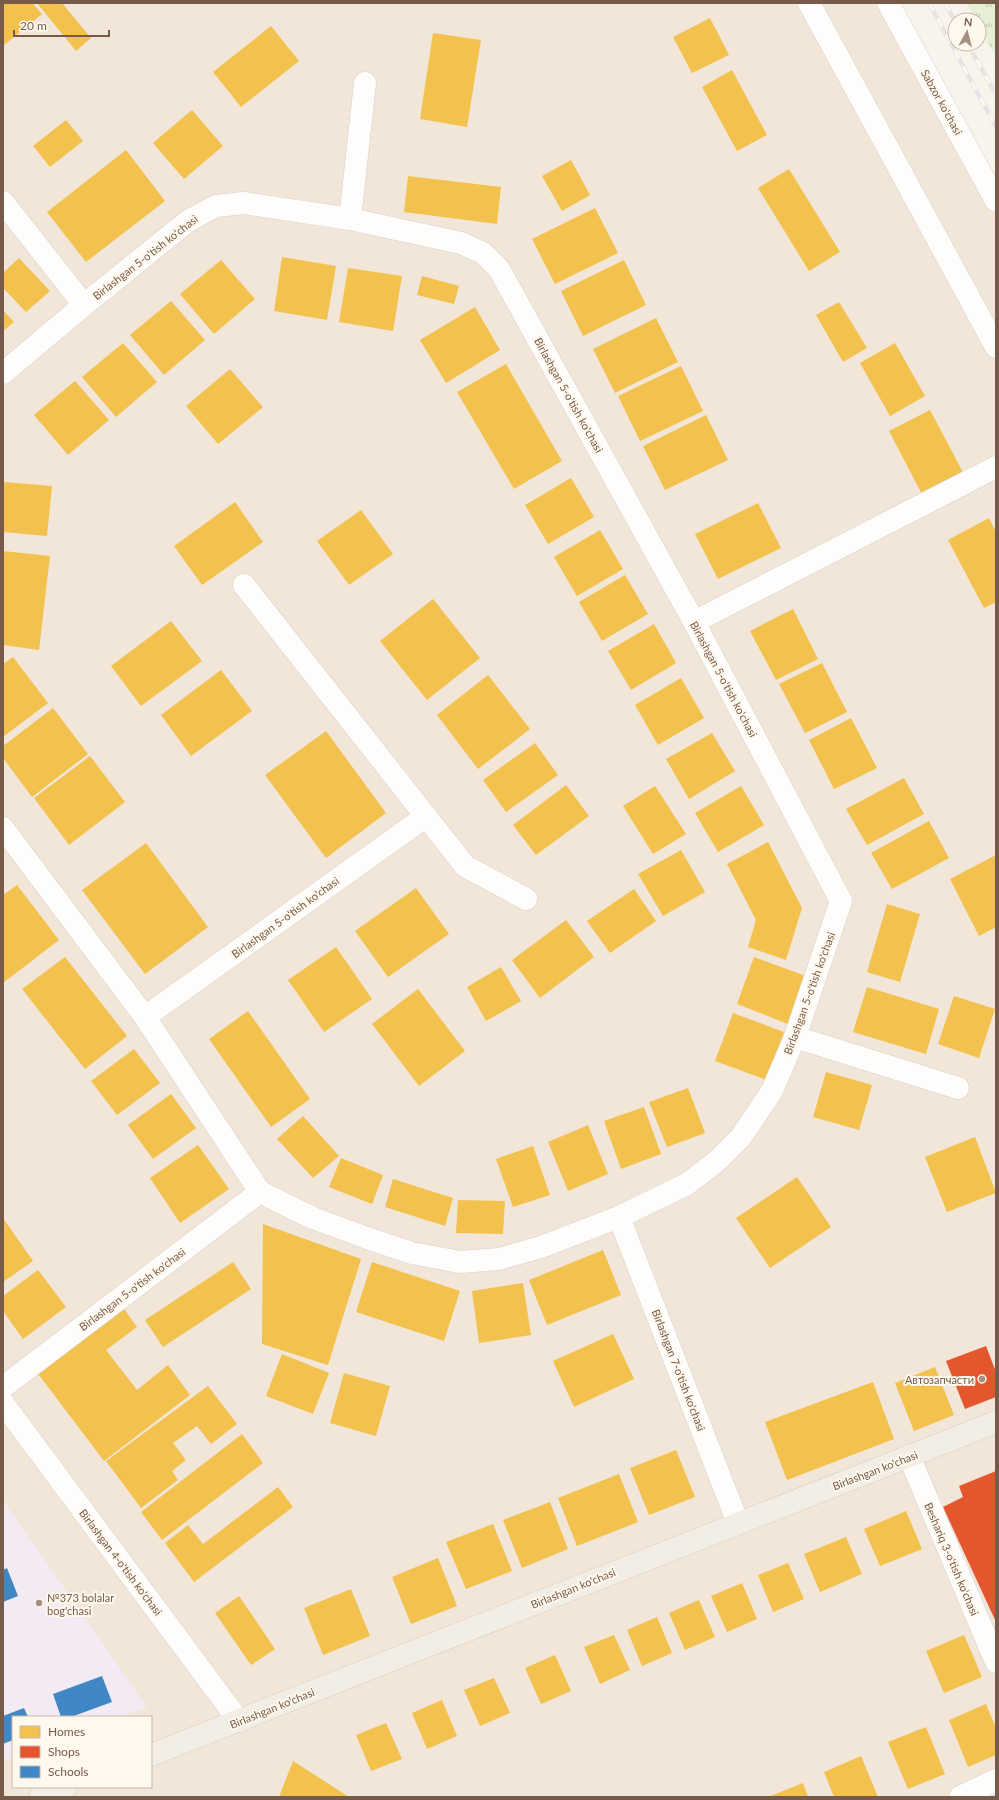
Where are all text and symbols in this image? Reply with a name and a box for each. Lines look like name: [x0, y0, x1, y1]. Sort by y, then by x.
scale bar: [14, 12, 109, 38]
north arrow: [947, 12, 987, 52]
text: N: [963, 15, 973, 29]
text: 20 m: [20, 18, 47, 33]
street label: Sabzor ko'chasi: [919, 67, 965, 137]
street label: Birlashgan 5-o'tish ko'chasi: [90, 212, 200, 302]
street label: Birlashgan 5-o'tish ko'chasi: [532, 335, 606, 455]
street label: Birlashgan 5-o'tish ko'chasi: [688, 619, 760, 740]
street label: Birlashgan 5-o'tish ko'chasi: [229, 873, 341, 960]
street label: Birlashgan 5-o'tish ko'chasi: [781, 930, 837, 1056]
street label: Birlashgan 5-o'tish ko'chasi: [76, 1245, 188, 1333]
street label: Birlashgan 7-o'tish ko'chasi: [650, 1307, 708, 1433]
place label: Автозапчасти: [905, 1373, 974, 1386]
marker: Автозапчасти: [977, 1374, 987, 1384]
street label: Birlashgan ko'chasi: [831, 1448, 920, 1492]
street label: Beshariq 3-o'tish ko'chasi: [922, 1500, 982, 1618]
street label: Birlashgan 4-o'tish ko'chasi: [77, 1506, 165, 1618]
street label: Birlashgan ko'chasi: [529, 1565, 618, 1611]
place label: №373 bolalar bog'chasi: [47, 1591, 114, 1617]
marker: №373 bolalar bog'chasi: [34, 1598, 44, 1608]
street label: Birlashgan ko'chasi: [228, 1685, 317, 1731]
legend: [12, 1716, 152, 1788]
text: Homes: [48, 1724, 85, 1739]
text: Shops: [48, 1744, 80, 1759]
text: Schools: [48, 1764, 89, 1779]

